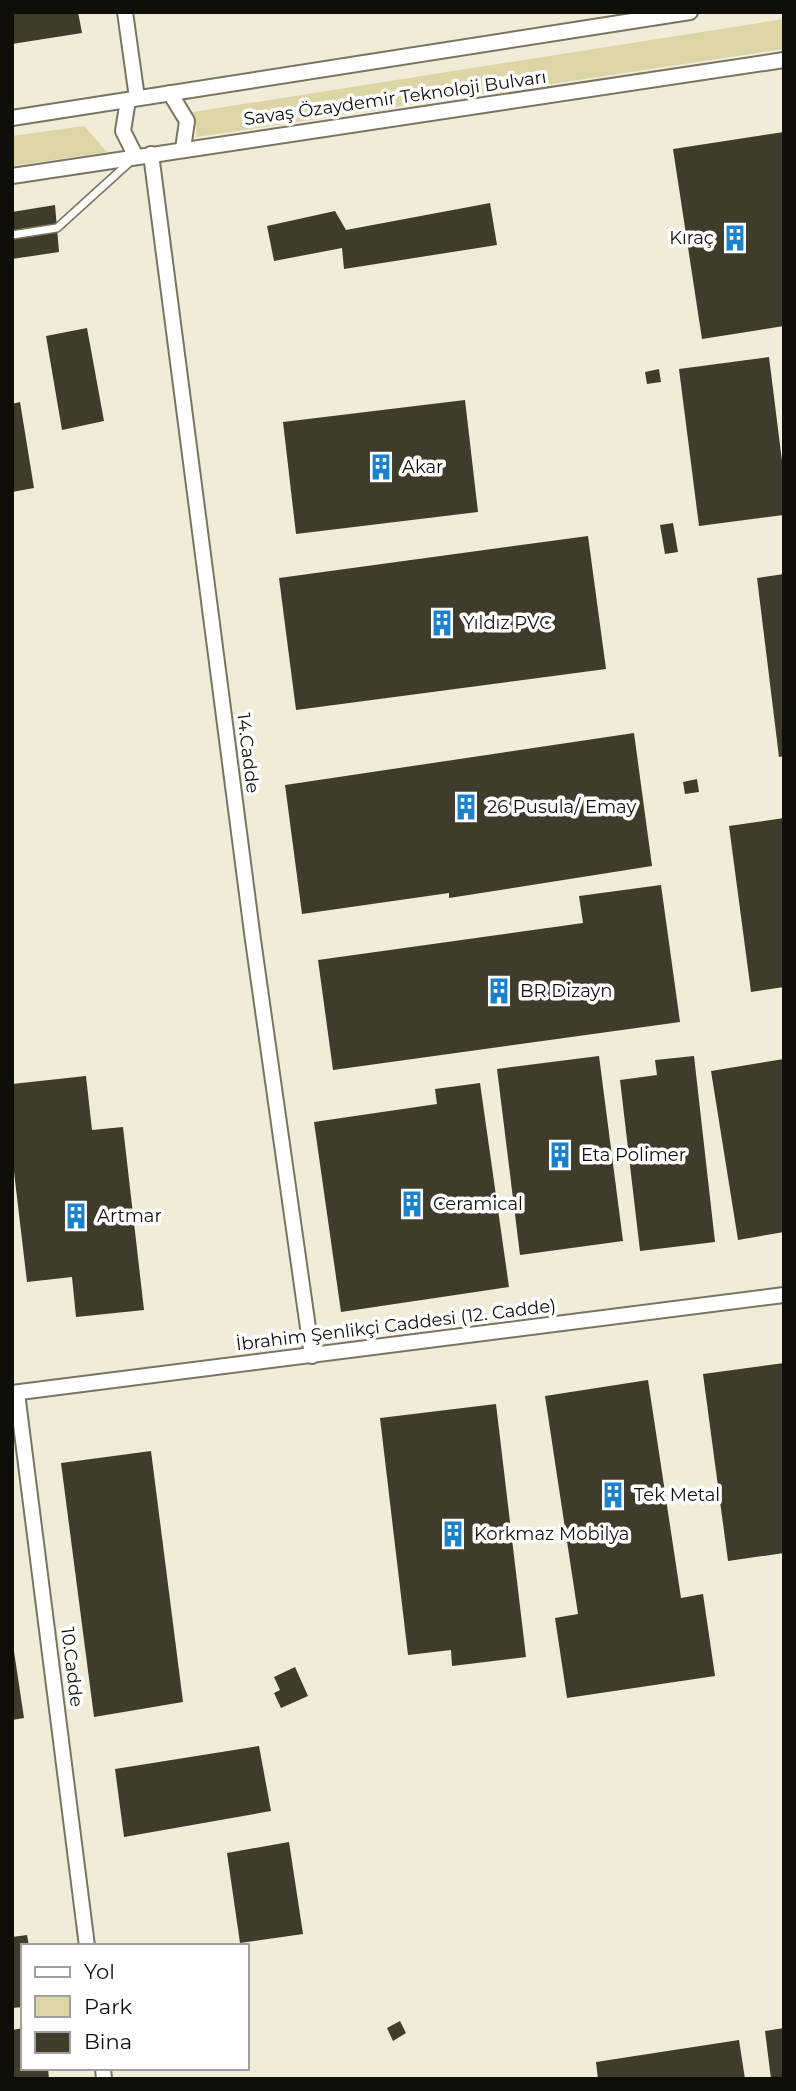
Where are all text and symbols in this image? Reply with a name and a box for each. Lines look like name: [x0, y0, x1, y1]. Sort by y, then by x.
street label: Savaş Özaydemir Teknoloji Bulvarı: [242, 66, 548, 130]
building icon: Kıraç: [720, 223, 750, 253]
place label: Kıraç: [669, 227, 714, 249]
building icon: Akar: [366, 452, 396, 482]
place label: Akar: [402, 456, 443, 478]
building icon: Yıldız PVC: [427, 608, 457, 638]
place label: Yıldız PVC: [463, 612, 552, 634]
street label: 14.Cadde: [232, 712, 264, 795]
building icon: 26 Pusula/ Emay: [451, 792, 481, 822]
place label: 26 Pusula/ Emay: [487, 796, 636, 818]
building icon: BR Dizayn: [484, 976, 514, 1006]
place label: BR Dizayn: [520, 980, 612, 1002]
building icon: Eta Polimer: [545, 1140, 575, 1170]
place label: Eta Polimer: [581, 1144, 686, 1166]
building icon: Ceramical: [397, 1189, 427, 1219]
place label: Ceramical: [433, 1193, 523, 1215]
building icon: Artmar: [61, 1201, 91, 1231]
place label: Artmar: [97, 1205, 162, 1227]
street label: İbrahim Şenlikçi Caddesi (12. Cadde): [235, 1294, 557, 1356]
building icon: Tek Metal: [598, 1480, 628, 1510]
place label: Tek Metal: [634, 1484, 720, 1506]
building icon: Korkmaz Mobilya: [438, 1519, 468, 1549]
place label: Korkmaz Mobilya: [474, 1523, 629, 1545]
street label: 10.Cadde: [56, 1626, 88, 1708]
legend: [21, 1944, 248, 2070]
text: Yol: [84, 1959, 115, 1984]
text: Park: [84, 1994, 132, 2019]
text: Bina: [84, 2029, 132, 2054]

